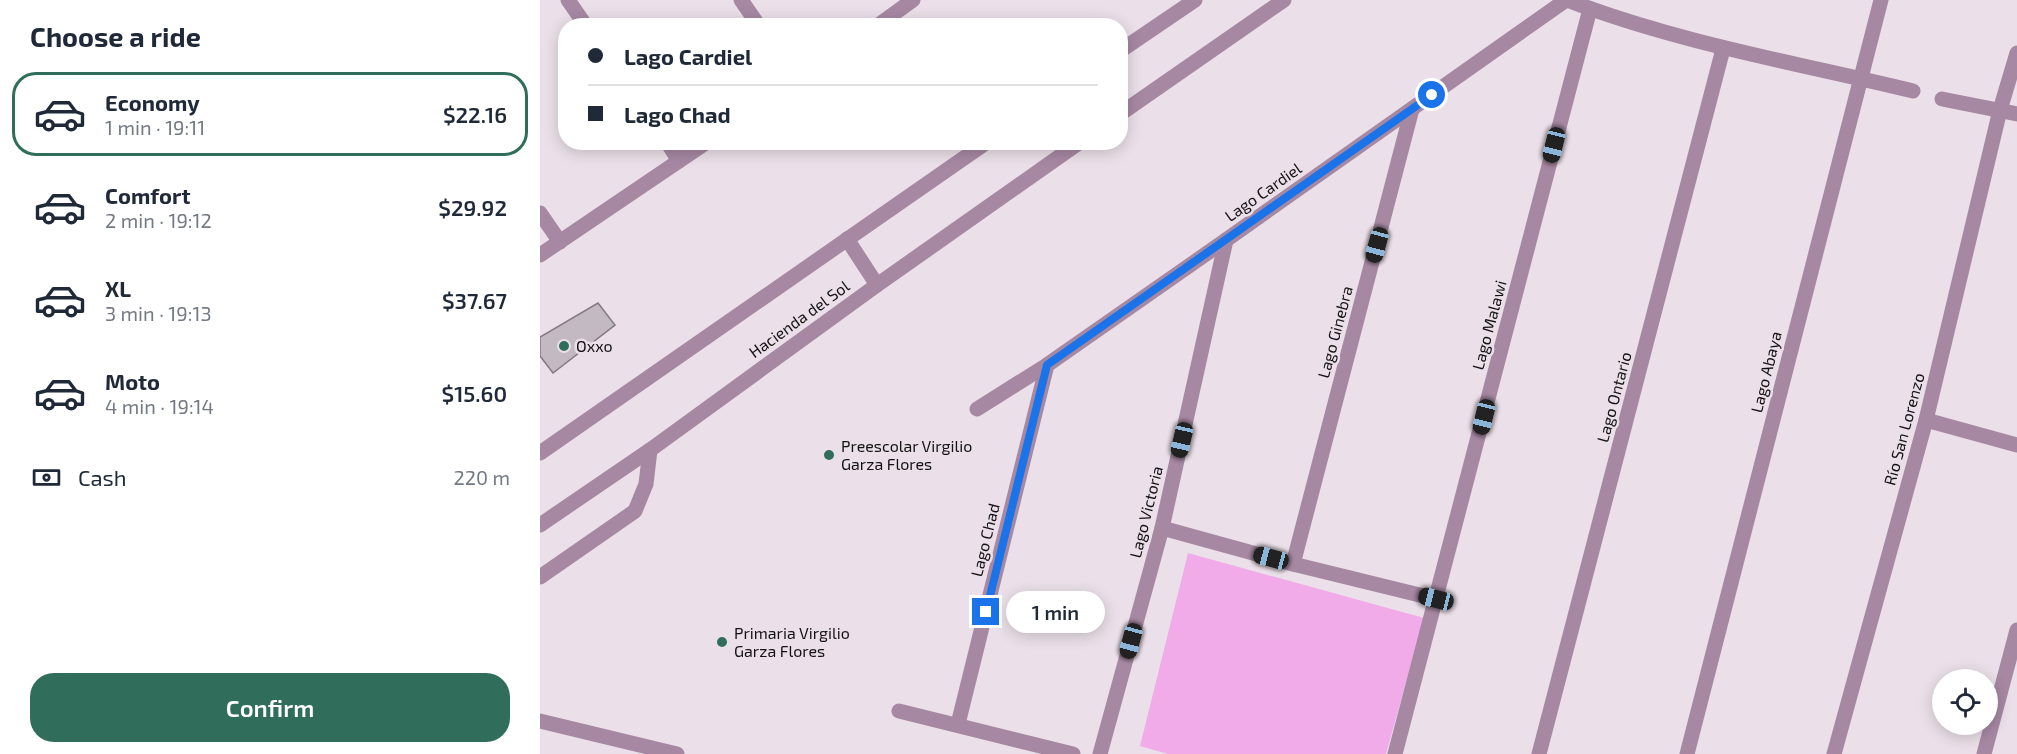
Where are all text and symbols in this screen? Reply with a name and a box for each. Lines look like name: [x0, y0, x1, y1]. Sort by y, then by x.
text: Choose a ride: [30, 20, 201, 52]
text: Lago Cardiel: [624, 43, 752, 69]
route start: [1418, 81, 1445, 108]
icon: car: [33, 87, 87, 141]
text: Economy: [105, 89, 200, 115]
text: $22.16: [443, 101, 507, 127]
text: Lago Chad: [624, 101, 731, 127]
text: 1 min · 19:11: [105, 115, 205, 139]
car: [1541, 125, 1567, 165]
street label: Lago Cardiel: [1221, 158, 1305, 225]
icon: car: [33, 180, 87, 234]
text: Comfort: [105, 182, 190, 208]
text: $29.92: [438, 194, 507, 220]
text: 2 min · 19:12: [105, 208, 212, 232]
car: [1364, 225, 1390, 265]
icon: car: [33, 273, 87, 327]
text: XL: [105, 275, 131, 301]
street label: Hacienda del Sol: [745, 276, 853, 361]
street label: Lago Malawi: [1467, 278, 1510, 372]
street label: Lago Ginebra: [1313, 284, 1356, 380]
text: $37.67: [442, 287, 507, 313]
text: 3 min · 19:13: [105, 301, 212, 325]
street label: Lago Abaya: [1746, 329, 1785, 415]
place label: Oxxo: [576, 336, 613, 355]
marker: Oxxo: [557, 339, 571, 353]
street label: Lago Ontario: [1592, 350, 1635, 444]
icon: car: [33, 366, 87, 420]
text: Moto: [105, 368, 160, 394]
street label: Río San Lorenzo: [1879, 371, 1928, 487]
text: $15.60: [442, 380, 507, 406]
text: 4 min · 19:14: [105, 394, 214, 418]
car: [1471, 397, 1497, 437]
car: [1169, 420, 1195, 460]
place label: Preescolar Virgilio Garza Flores: [841, 436, 972, 473]
marker: Preescolar Virgilio Garza Flores: [822, 448, 836, 462]
icon: cash: [30, 461, 63, 494]
text: Cash: [78, 464, 127, 490]
street label: Lago Victoria: [1125, 464, 1166, 560]
text: 220 m: [453, 465, 510, 489]
street label: Lago Chad: [966, 501, 1003, 579]
car: [1251, 545, 1291, 571]
car: [1416, 586, 1456, 612]
callout: 1 min: [1007, 591, 1106, 633]
route end: [972, 598, 999, 625]
text: 1 min: [1032, 600, 1079, 624]
car: [1118, 621, 1144, 661]
place label: Primaria Virgilio Garza Flores: [734, 623, 850, 660]
marker: Primaria Virgilio Garza Flores: [715, 635, 729, 649]
map controls: [1932, 669, 1998, 735]
button: locate: [1932, 669, 1998, 735]
button: Confirm: [30, 673, 510, 742]

